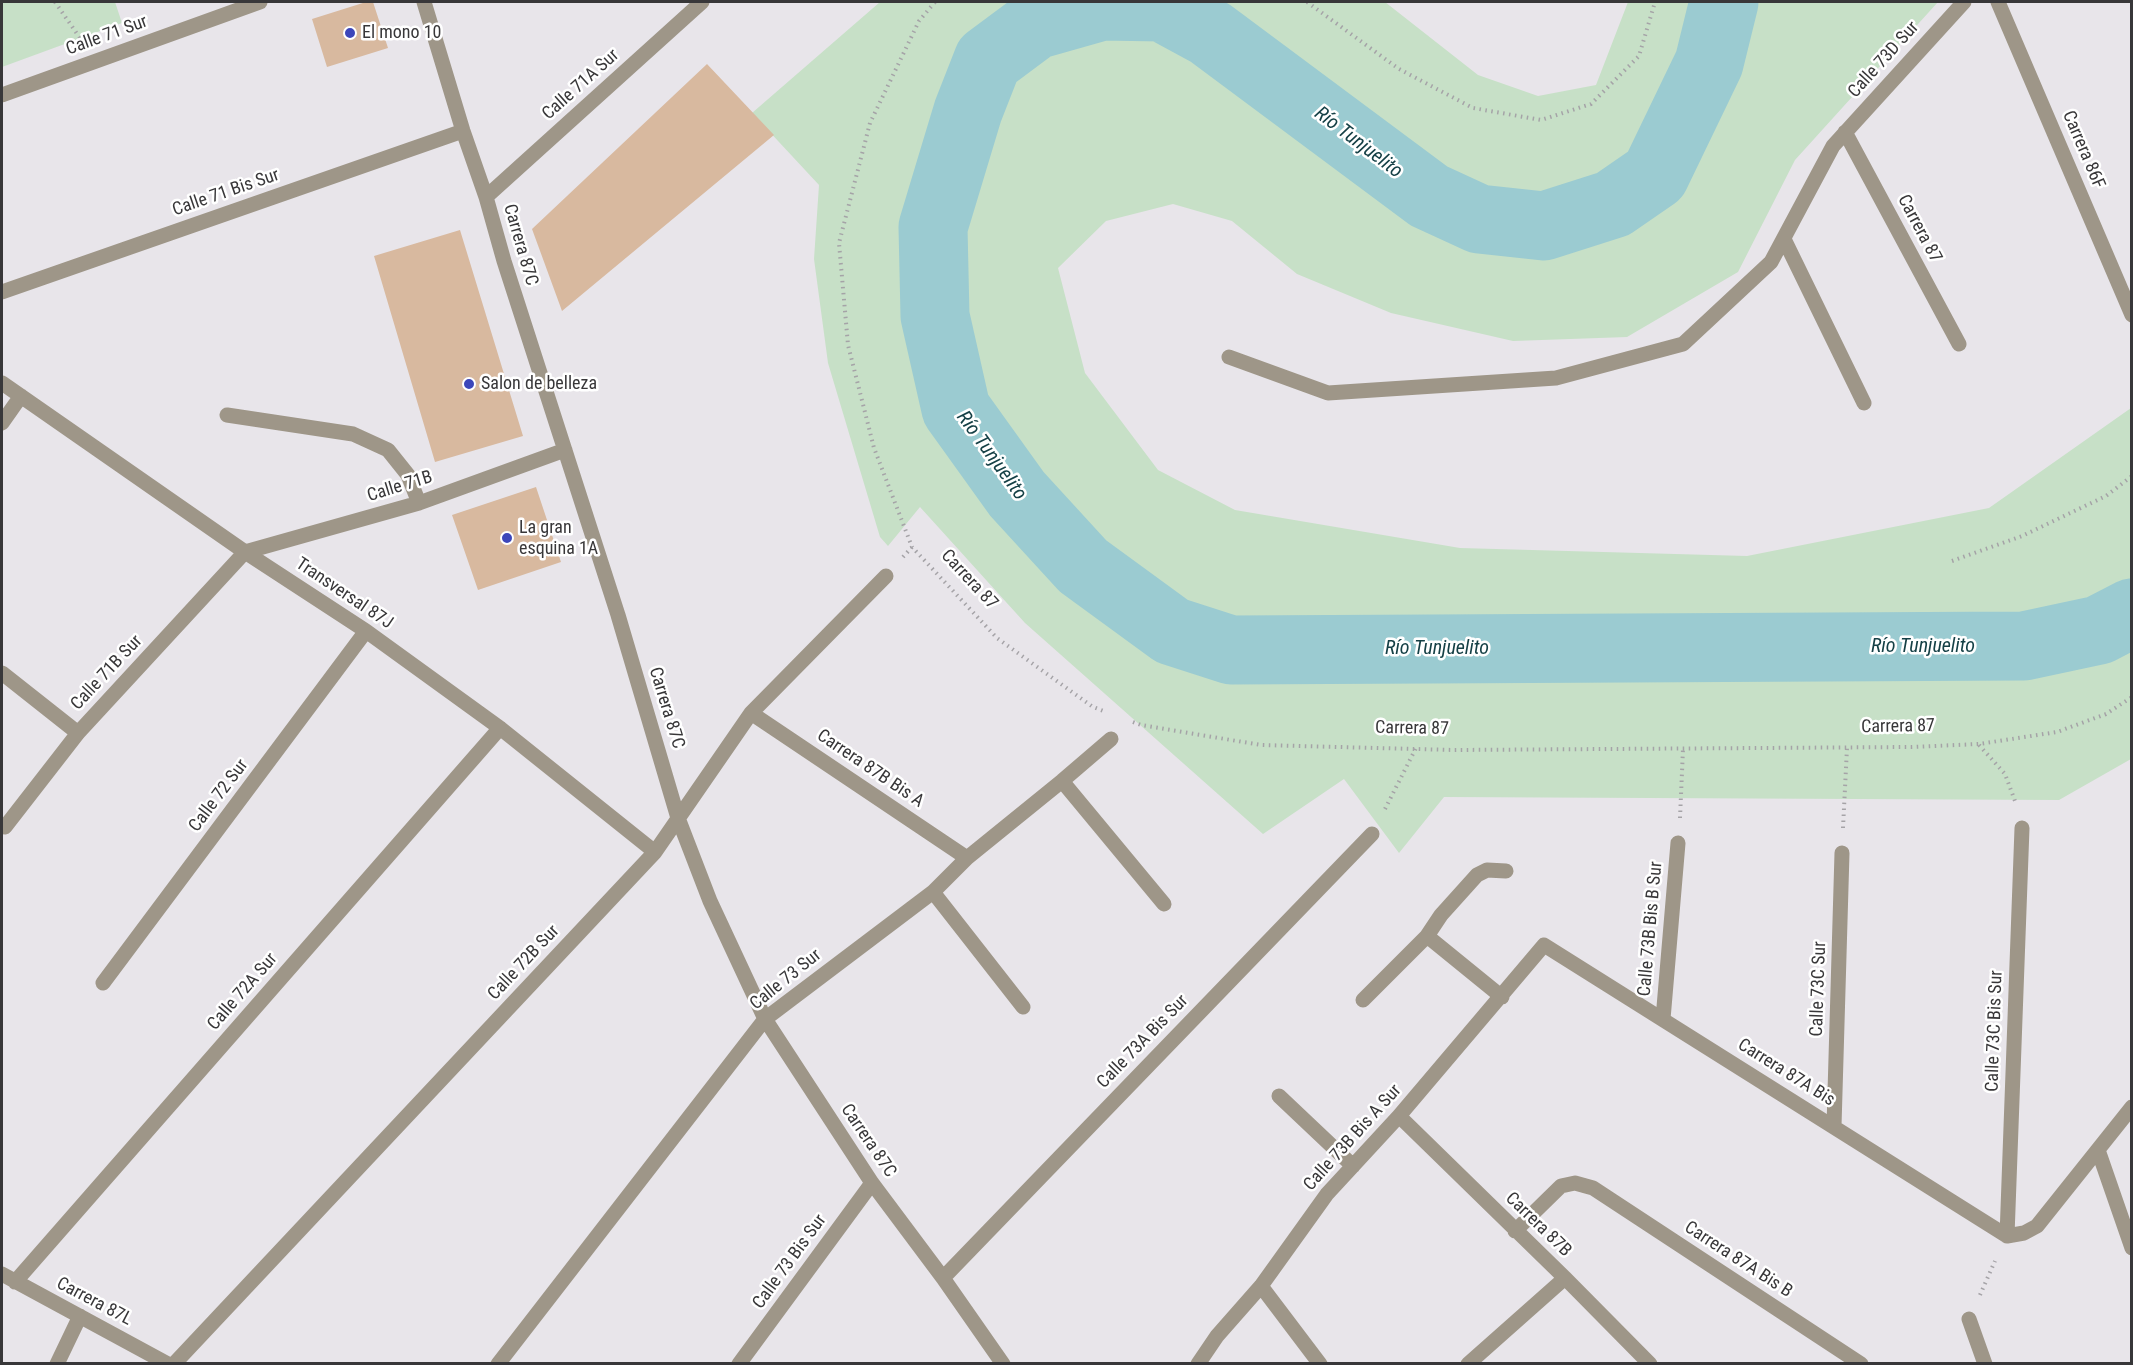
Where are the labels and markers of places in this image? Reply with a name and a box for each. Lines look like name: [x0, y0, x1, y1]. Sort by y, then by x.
place label: El mono 10: [362, 22, 441, 44]
marker: El mono 10: [343, 26, 357, 40]
place label: Salon de belleza: [481, 373, 597, 395]
marker: Salon de belleza: [462, 377, 476, 391]
place label: La gran esquina 1A: [519, 517, 598, 560]
marker: La gran esquina 1A: [500, 531, 514, 545]

